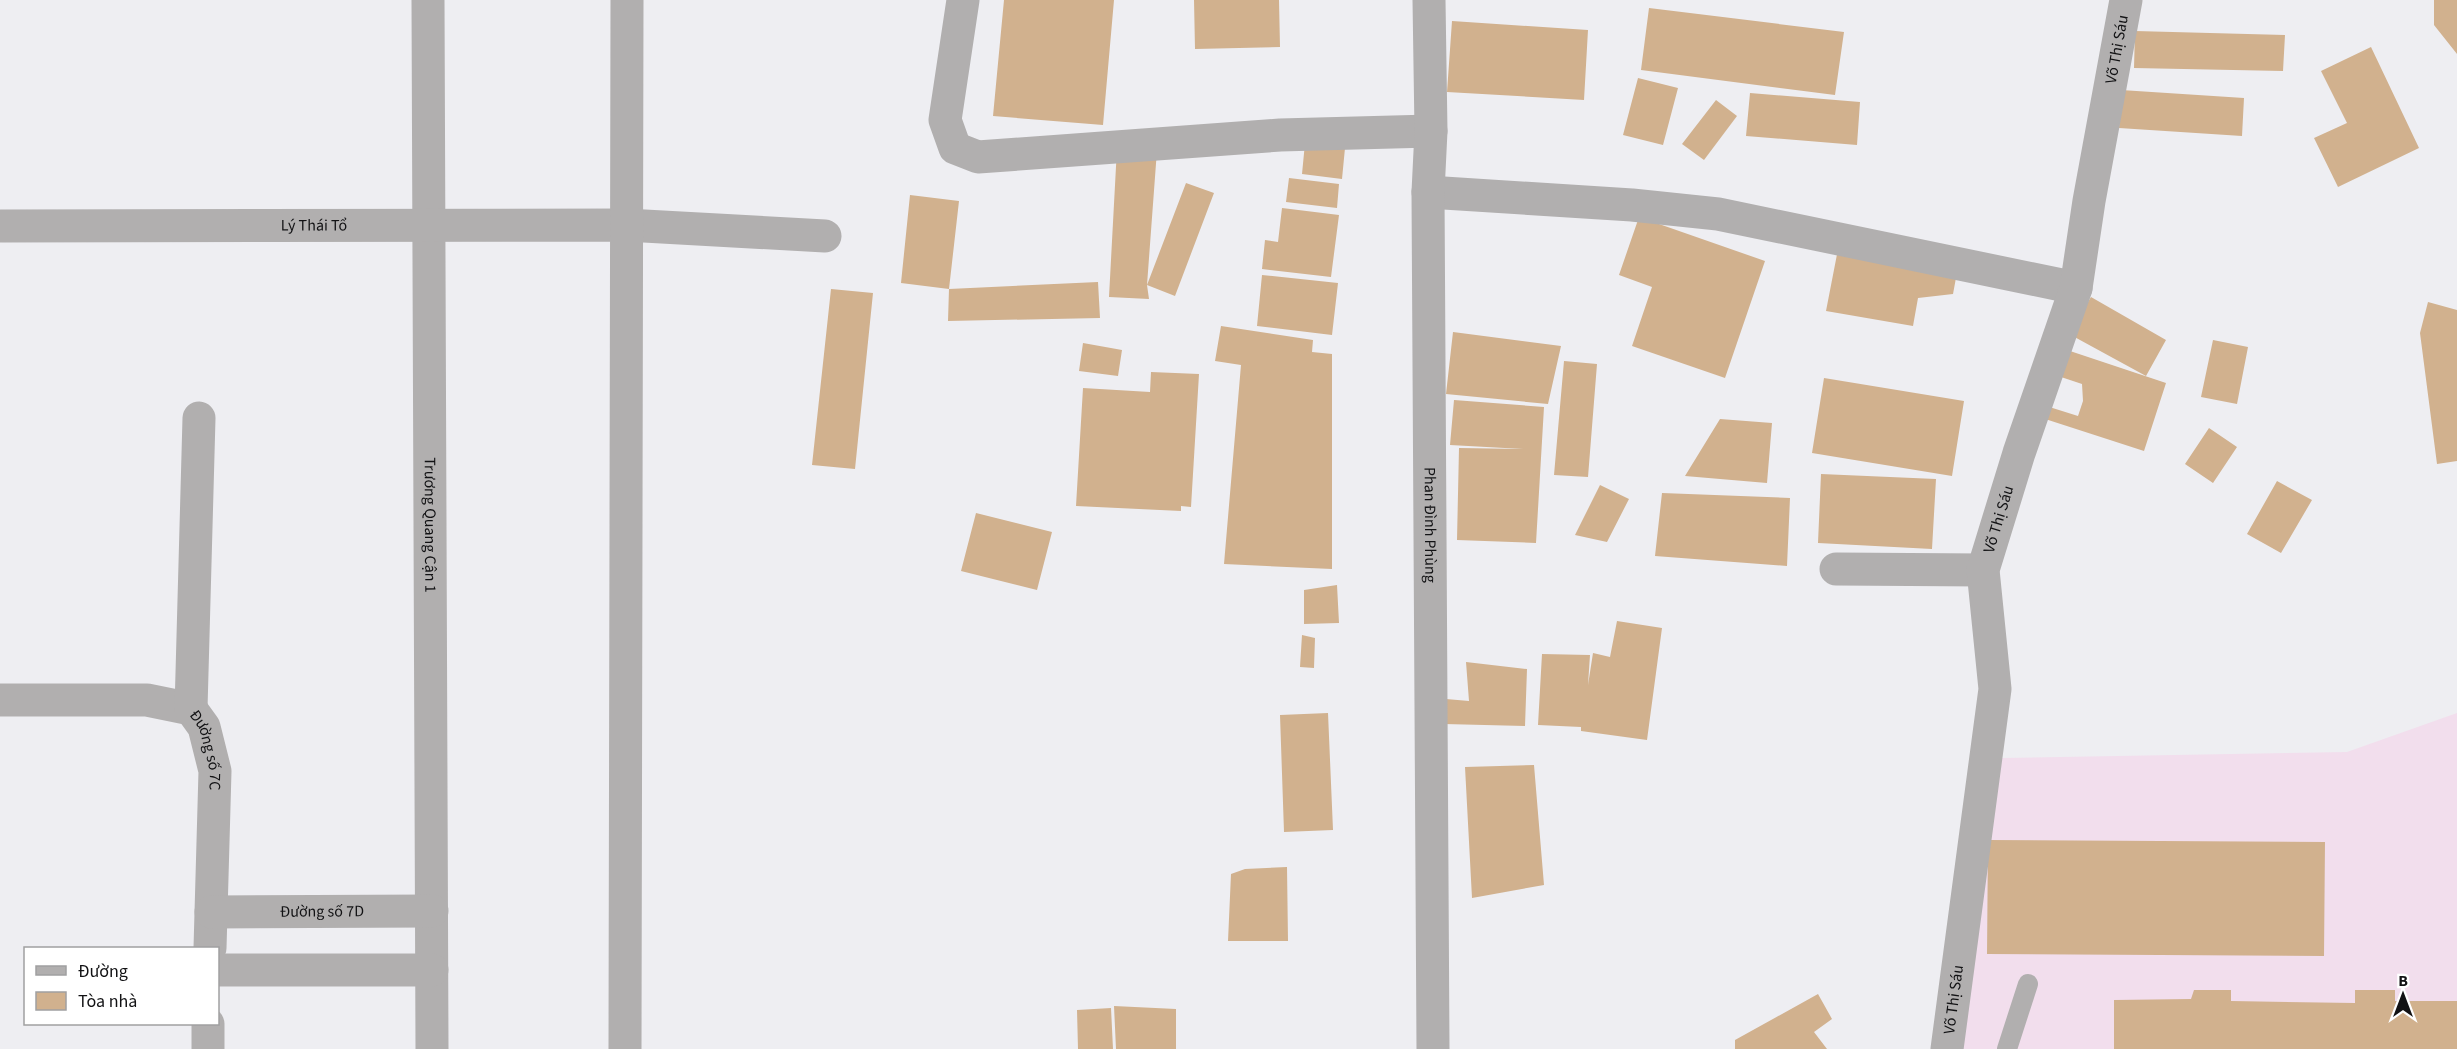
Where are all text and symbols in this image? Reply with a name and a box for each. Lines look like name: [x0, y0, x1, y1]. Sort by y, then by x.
street label: Võ Thị Sáu: [2100, 13, 2134, 86]
street label: Lý Thái Tổ: [281, 214, 347, 237]
street label: Trương Quang Cận 1: [419, 457, 441, 593]
street label: Phan Đình Phùng: [1419, 467, 1441, 583]
street label: Võ Thị Sáu: [1978, 483, 2019, 556]
street label: Đường số 7C: [184, 705, 226, 790]
street label: Đường số 7D: [280, 900, 364, 923]
legend: [24, 947, 219, 1025]
text: Đường: [78, 959, 128, 984]
street label: Võ Thị Sáu: [1938, 963, 1969, 1035]
north arrow: [2373, 965, 2433, 1025]
text: B: [2398, 970, 2408, 992]
text: Tòa nhà: [78, 989, 137, 1014]

